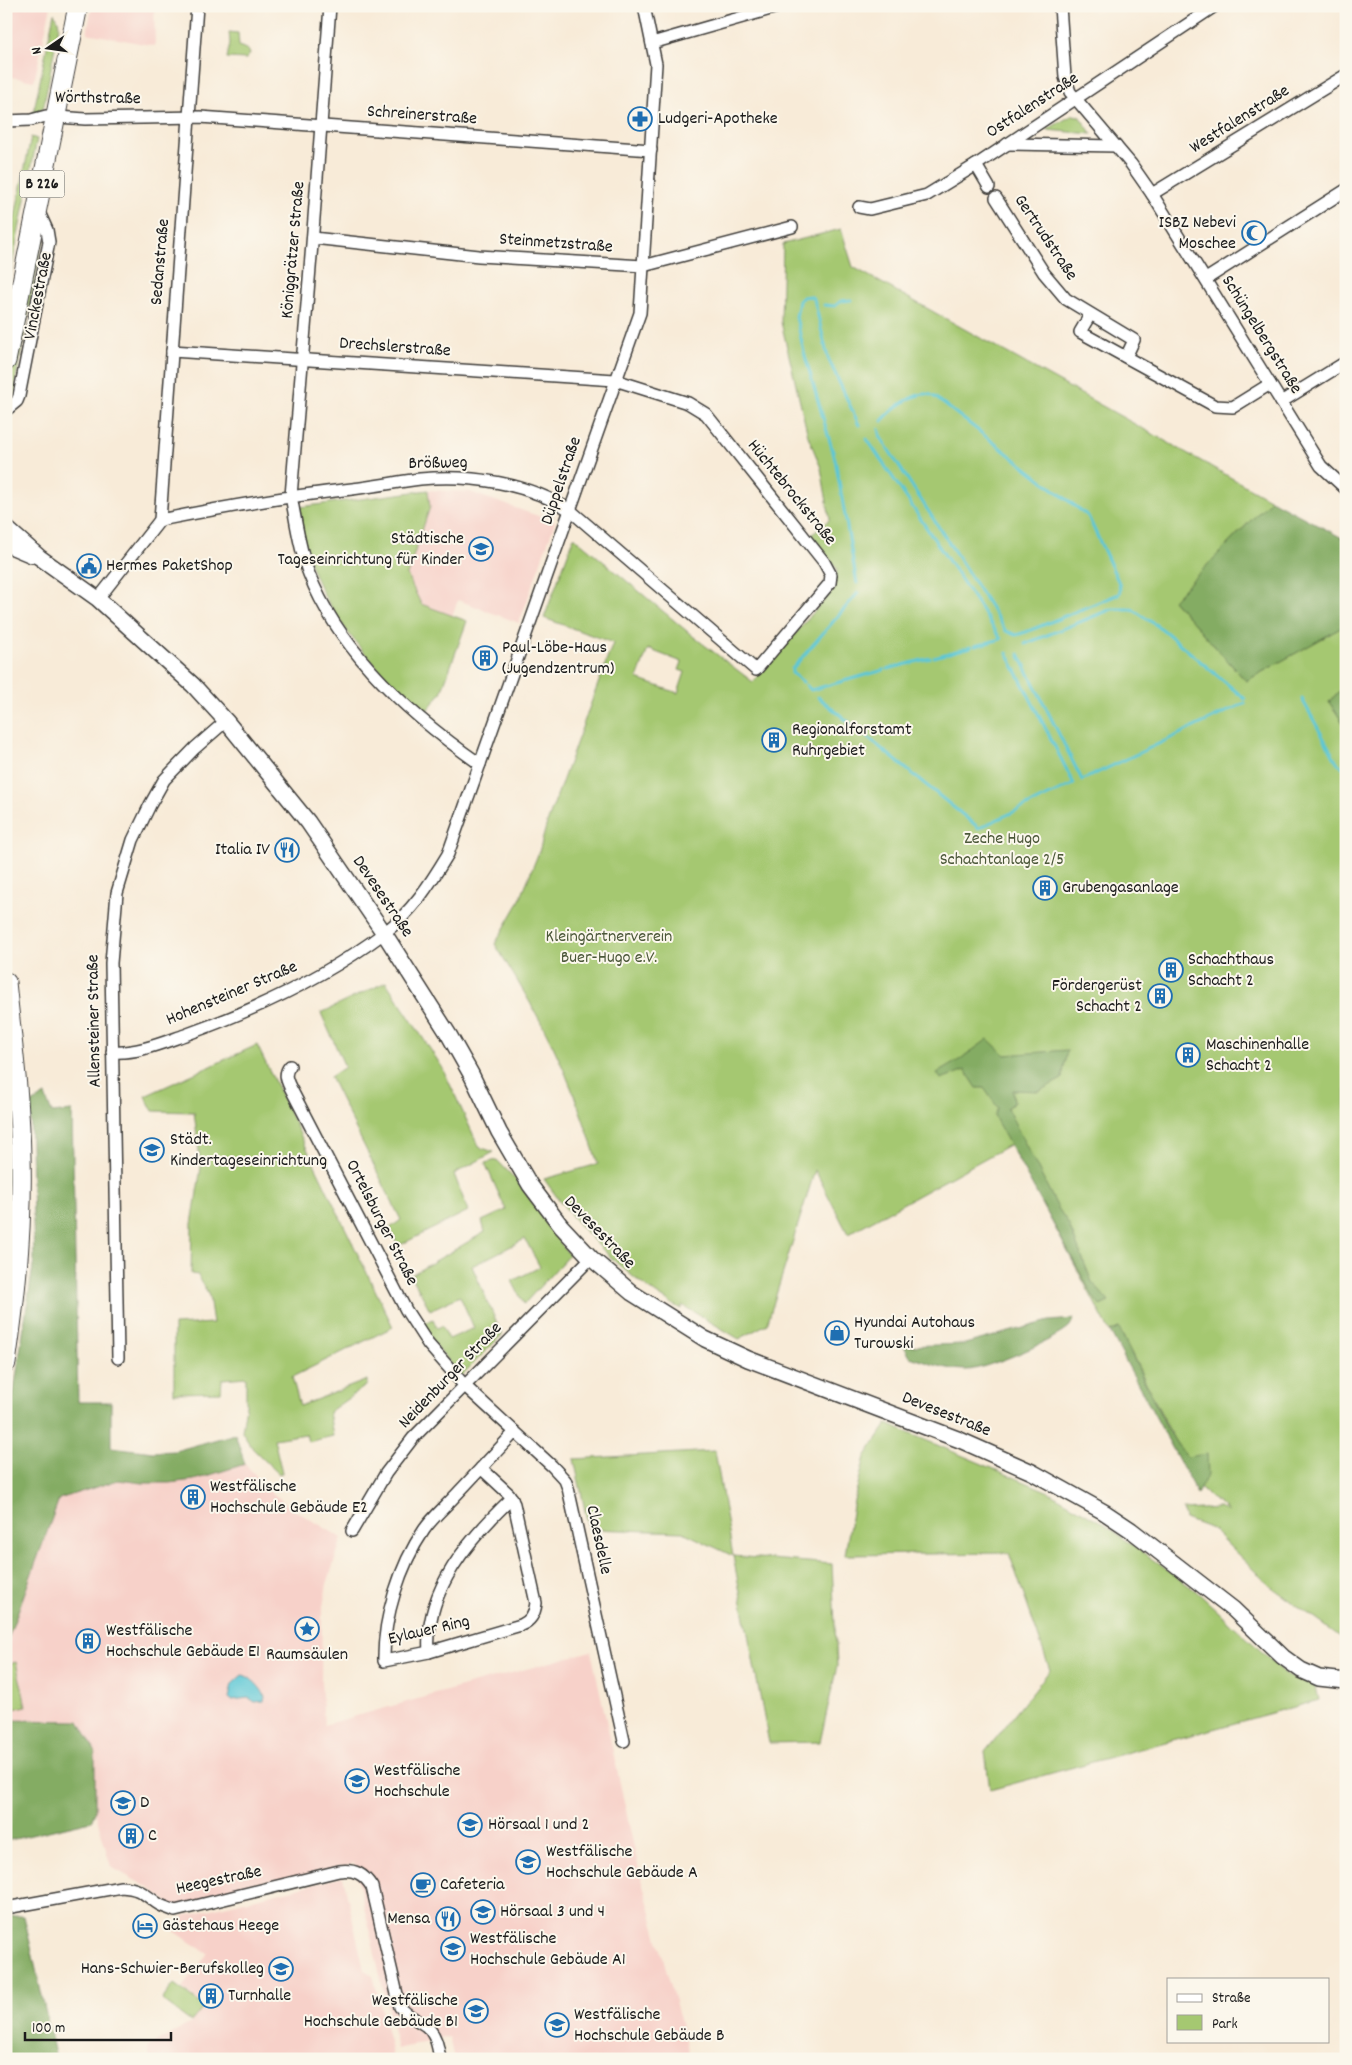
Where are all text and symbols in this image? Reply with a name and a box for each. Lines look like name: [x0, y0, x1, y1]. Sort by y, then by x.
north arrow: [22, 22, 72, 72]
text: N: [27, 45, 48, 56]
street label: Ostfalenstraße: [982, 67, 1084, 145]
street label: Westfalenstraße: [1185, 79, 1295, 161]
street label: Wörthstraße: [55, 86, 141, 112]
street label: Schreinerstraße: [366, 100, 478, 132]
pharmacy icon: Ludgeri-Apotheke: [627, 106, 653, 132]
place label: Ludgeri-Apotheke: [658, 107, 778, 132]
road number: B 226: [20, 170, 64, 198]
street label: Königgrätzer Straße: [276, 180, 312, 320]
street label: Gertrudstraße: [1007, 190, 1083, 286]
place label: ISBZ Nebevi Moschee: [1159, 211, 1236, 257]
street label: Sedanstraße: [145, 218, 177, 306]
mosque icon: ISBZ Nebevi Moschee: [1241, 220, 1267, 246]
street label: Steinmetzstraße: [498, 228, 614, 260]
street label: Vinckestraße: [18, 250, 60, 342]
street label: Schüngelbergstraße: [1214, 271, 1308, 399]
street label: Drechslerstraße: [338, 332, 452, 364]
street label: Düppelstraße: [535, 434, 589, 528]
street label: Hüchtebrockstraße: [740, 435, 842, 551]
street label: Brößweg: [408, 451, 468, 477]
place label: Städtische Tageseinrichtung für Kinder: [277, 527, 464, 573]
school or university icon: Städtische Tageseinrichtung für Kinder: [468, 536, 494, 562]
public building icon: Hermes PaketShop: [76, 553, 102, 579]
place label: Hermes PaketShop: [106, 554, 233, 579]
place label: Paul-Löbe-Haus (Jugendzentrum): [502, 636, 614, 682]
building icon: Paul-Löbe-Haus (Jugendzentrum): [472, 645, 498, 671]
place label: Regionalforstamt Ruhrgebiet: [792, 718, 912, 764]
building icon: Regionalforstamt Ruhrgebiet: [761, 727, 787, 753]
park label: Zeche Hugo Schachtanlage 2/5: [940, 827, 1064, 873]
restaurant icon: Italia IV: [274, 837, 300, 863]
place label: Italia IV: [215, 838, 270, 863]
street label: Devesestraße: [345, 851, 419, 943]
building icon: Grubengasanlage: [1032, 875, 1058, 901]
place label: Grubengasanlage: [1062, 876, 1179, 901]
park label: Kleingärtnerverein Buer-Hugo e.V.: [546, 925, 672, 971]
place label: Schachthaus Schacht 2: [1188, 948, 1274, 994]
street label: Allensteiner Straße: [81, 954, 109, 1088]
street label: Hohensteiner Straße: [163, 955, 302, 1033]
building icon: Schachthaus Schacht 2: [1158, 957, 1184, 983]
place label: Fördergerüst Schacht 2: [1052, 974, 1142, 1020]
building icon: Fördergerüst Schacht 2: [1147, 983, 1173, 1009]
place label: Maschinenhalle Schacht 2: [1206, 1033, 1309, 1079]
building icon: Maschinenhalle Schacht 2: [1175, 1042, 1201, 1068]
place label: Städt. Kindertageseinrichtung: [170, 1128, 327, 1174]
school or university icon: Städt. Kindertageseinrichtung: [139, 1137, 165, 1163]
street label: Ortelsburger Straße: [338, 1156, 424, 1290]
street label: Devesestraße: [557, 1191, 641, 1276]
place label: Hyundai Autohaus Turowski: [854, 1311, 975, 1357]
street label: Neidenburger Straße: [393, 1317, 509, 1435]
shop icon: Hyundai Autohaus Turowski: [824, 1320, 850, 1346]
street label: Devesestraße: [898, 1386, 994, 1444]
place label: Westfälische Hochschule Gebäude E2: [210, 1475, 368, 1521]
building icon: Westfälische Hochschule Gebäude E2: [180, 1484, 206, 1510]
street label: Claesdelle: [578, 1503, 618, 1577]
street label: Eylauer Ring: [386, 1609, 472, 1653]
place icon: Raumsäulen: [294, 1616, 320, 1642]
place label: Westfälische Hochschule Gebäude E1: [106, 1619, 260, 1665]
building icon: Westfälische Hochschule Gebäude E1: [75, 1628, 101, 1654]
place label: Raumsäulen: [266, 1643, 348, 1668]
place label: Westfälische Hochschule: [374, 1759, 460, 1805]
school or university icon: Westfälische Hochschule: [344, 1768, 370, 1794]
school or university icon: D: [110, 1790, 136, 1816]
place label: D: [140, 1791, 149, 1816]
school or university icon: Hörsaal 1 und 2: [457, 1812, 483, 1838]
place label: Hörsaal 1 und 2: [488, 1813, 589, 1838]
building icon: C: [118, 1823, 144, 1849]
place label: C: [148, 1824, 157, 1849]
place label: Westfälische Hochschule Gebäude A: [546, 1840, 698, 1886]
school or university icon: Westfälische Hochschule Gebäude A: [515, 1849, 541, 1875]
street label: Heegestraße: [174, 1860, 264, 1902]
cafe icon: Cafeteria: [410, 1872, 436, 1898]
place label: Cafeteria: [440, 1873, 505, 1898]
school or university icon: Hörsaal 3 und 4: [470, 1899, 496, 1925]
place label: Hörsaal 3 und 4: [500, 1900, 605, 1925]
restaurant icon: Mensa: [435, 1906, 461, 1932]
place label: Mensa: [387, 1907, 431, 1932]
hotel icon: Gästehaus Heege: [132, 1913, 158, 1939]
place label: Gästehaus Heege: [162, 1914, 279, 1939]
place label: Westfälische Hochschule Gebäude A1: [470, 1927, 626, 1973]
school or university icon: Westfälische Hochschule Gebäude A1: [440, 1936, 466, 1962]
school or university icon: Hans-Schwier-Berufskolleg: [268, 1956, 294, 1982]
place label: Hans-Schwier-Berufskolleg: [81, 1957, 264, 1982]
legend: [1167, 1978, 1330, 2042]
building icon: Turnhalle: [198, 1983, 224, 2009]
place label: Turnhalle: [228, 1984, 291, 2009]
text: Straße: [1212, 1988, 1251, 2010]
place label: Westfälische Hochschule Gebäude B1: [304, 1989, 458, 2035]
school or university icon: Westfälische Hochschule Gebäude B1: [463, 1998, 489, 2024]
place label: Westfälische Hochschule Gebäude B: [574, 2003, 724, 2049]
scale bar: [25, 2010, 171, 2042]
school or university icon: Westfälische Hochschule Gebäude B: [544, 2012, 570, 2038]
text: Park: [1212, 2014, 1238, 2036]
text: 100 m: [32, 2018, 65, 2040]

